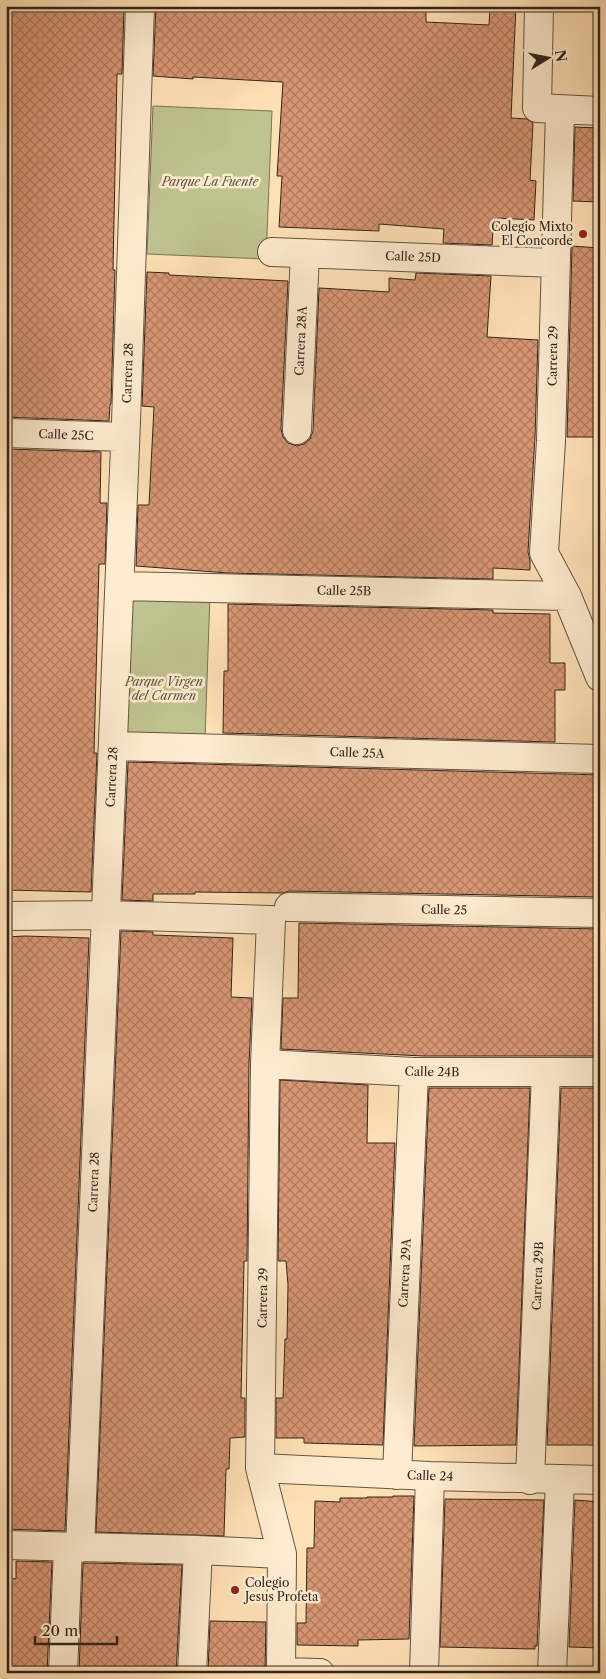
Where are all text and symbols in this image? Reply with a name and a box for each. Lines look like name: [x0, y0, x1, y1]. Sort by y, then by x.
north arrow: [524, 32, 574, 82]
text: N: [551, 48, 571, 63]
park label: Parque La Fuente: [161, 174, 259, 189]
place label: Colegio Mixto El Concorde: [491, 219, 573, 248]
marker: Colegio Mixto El Concorde: [577, 228, 589, 240]
street label: Calle 25D: [385, 248, 441, 265]
street label: Carrera 28A: [291, 305, 310, 376]
street label: Carrera 29: [544, 326, 561, 386]
street label: Carrera 28: [119, 342, 136, 404]
street label: Calle 25C: [38, 426, 94, 443]
street label: Calle 25B: [317, 583, 371, 598]
park label: Parque Virgen del Carmen: [124, 674, 203, 703]
street label: Calle 25A: [329, 744, 386, 761]
street label: Carrera 28: [102, 746, 121, 808]
street label: Calle 25: [421, 902, 467, 917]
street label: Calle 24B: [404, 1064, 460, 1079]
street label: Carrera 28: [85, 1151, 102, 1213]
street label: Carrera 29A: [395, 1237, 414, 1308]
street label: Carrera 29B: [529, 1241, 546, 1311]
street label: Carrera 29: [254, 1268, 271, 1328]
street label: Calle 24: [407, 1467, 454, 1484]
place label: Colegio Jesus Profeta: [243, 1575, 319, 1604]
marker: Colegio Jesus Profeta: [229, 1584, 241, 1596]
scale bar: [35, 1614, 118, 1646]
text: 20 m: [42, 1621, 78, 1640]

